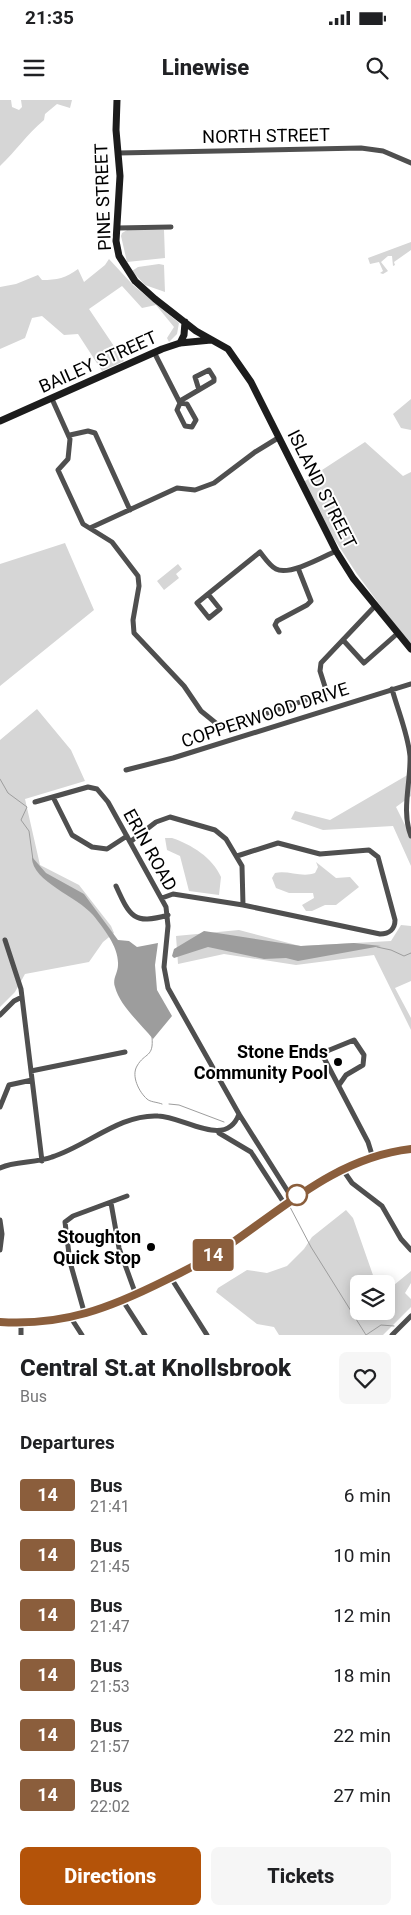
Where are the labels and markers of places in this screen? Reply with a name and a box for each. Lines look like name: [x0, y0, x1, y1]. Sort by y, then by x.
place label: Stone Ends Community Pool: [194, 1041, 328, 1083]
marker: Stone Ends Community Pool: [332, 1056, 344, 1068]
unlabelled marker: [286, 1184, 308, 1206]
place label: Stoughton Quick Stop: [53, 1226, 141, 1268]
marker: Stoughton Quick Stop: [145, 1241, 157, 1253]

